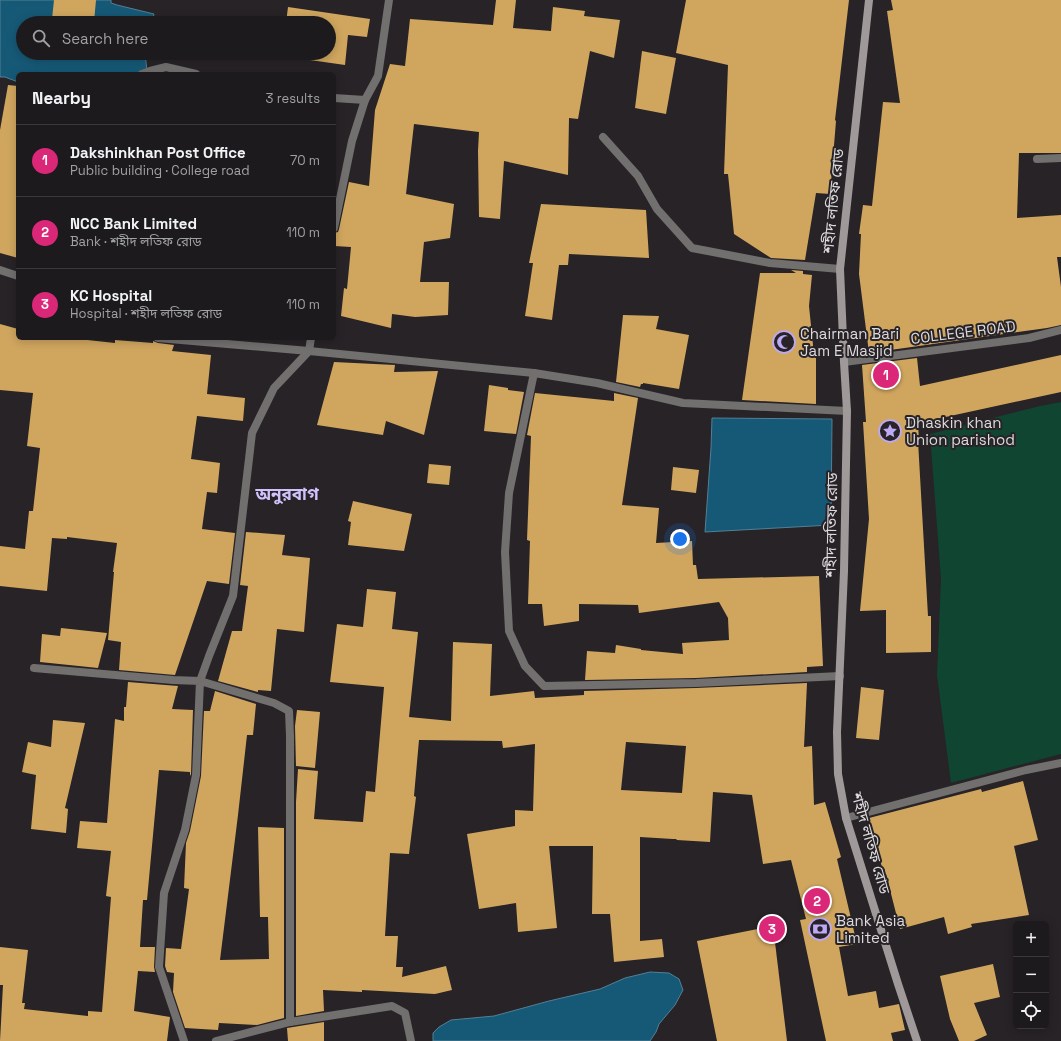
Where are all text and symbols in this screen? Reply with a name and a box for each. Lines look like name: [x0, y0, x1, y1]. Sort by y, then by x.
search box: [16, 16, 336, 60]
icon: search: [30, 27, 52, 49]
text: Search here: [62, 29, 148, 48]
text: Nearby: [32, 87, 91, 109]
text: 3 results: [266, 90, 320, 107]
text: Dakshinkhan Post Office: [70, 143, 246, 162]
street label: শহীদ লতিফ রোড: [818, 147, 848, 255]
text: 1: [42, 152, 48, 169]
text: 70 m: [290, 152, 320, 169]
text: Public building · College road: [70, 162, 250, 179]
text: NCC Bank Limited: [70, 214, 197, 233]
text: 2: [41, 224, 49, 241]
text: 110 m: [286, 224, 320, 241]
text: Bank · শহীদ লতিফ রোড: [70, 233, 201, 250]
text: KC Hospital: [70, 286, 152, 305]
text: 3: [41, 296, 49, 313]
text: 110 m: [286, 296, 320, 313]
text: Hospital · শহীদ লতিফ রোড: [70, 305, 222, 322]
street label: COLLEGE ROAD: [910, 316, 1017, 348]
place label: Chairman Bari Jam E Masjid: [800, 324, 899, 360]
mosque icon: Chairman Bari Jam E Masjid: [771, 329, 797, 355]
pin: 1: [873, 360, 899, 390]
place label: Dhaskin khan Union parishod: [906, 413, 1015, 449]
place icon: Dhaskin khan Union parishod: [877, 418, 903, 444]
street label: শহীদ লতিফ রোড: [821, 472, 841, 579]
district label: অনুরবাগ: [254, 483, 319, 505]
your location: [670, 529, 690, 549]
street label: শহীদ লতিফ রোড: [847, 789, 895, 897]
pin: 2: [804, 886, 830, 916]
place label: Bank Asia Limited: [836, 911, 905, 947]
pin: 3: [759, 914, 785, 944]
bank icon: Bank Asia Limited: [807, 916, 833, 942]
map controls: [1013, 921, 1049, 1029]
button: +: [1013, 921, 1049, 957]
button: −: [1013, 957, 1049, 993]
button: locate: [1013, 993, 1049, 1029]

